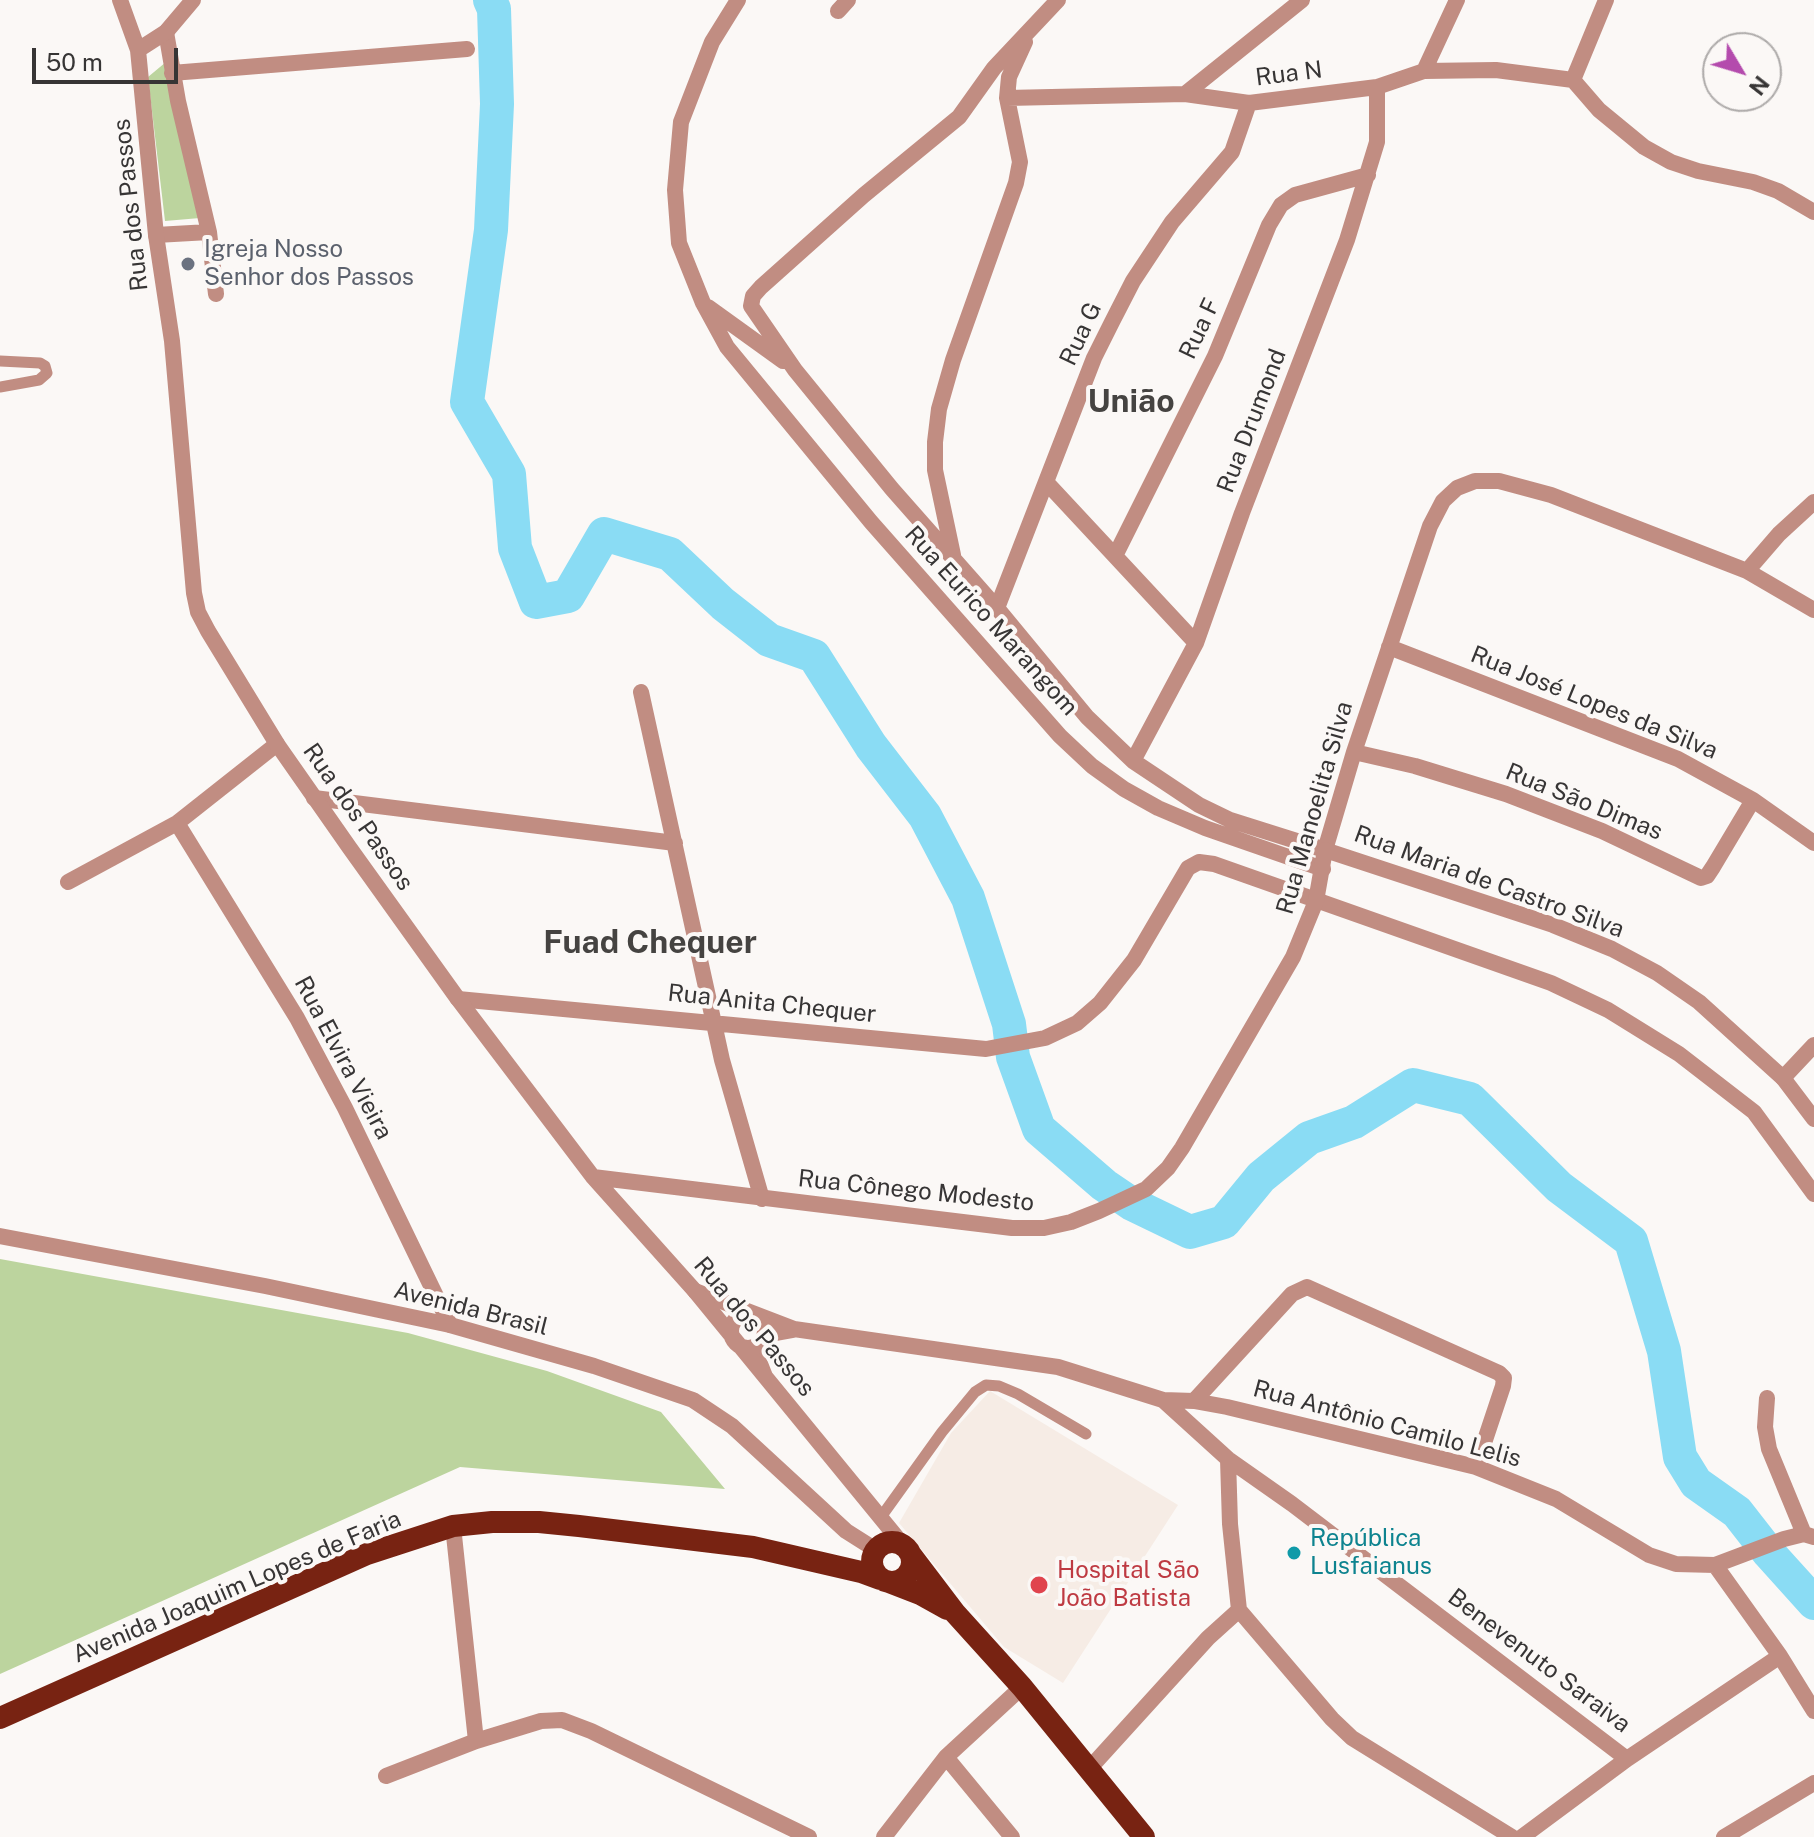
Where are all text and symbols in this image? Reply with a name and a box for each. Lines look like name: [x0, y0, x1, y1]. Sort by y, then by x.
scale bar: [36, 32, 182, 82]
north arrow: [1702, 32, 1782, 112]
text: 50 m: [46, 48, 103, 76]
street label: Rua N: [1254, 56, 1324, 92]
text: N: [1744, 71, 1775, 100]
street label: Rua dos Passos: [108, 117, 154, 293]
place label: Igreja Nosso Senhor dos Passos: [204, 236, 414, 292]
marker: Igreja Nosso Senhor dos Passos: [179, 255, 197, 273]
street label: Rua F: [1174, 294, 1226, 364]
street label: Rua G: [1054, 298, 1108, 370]
street label: Rua Drumond: [1211, 345, 1293, 497]
district label: União: [1087, 383, 1175, 421]
street label: Rua Eurico Marangom: [898, 520, 1084, 722]
street label: Rua José Lopes da Silva: [1466, 640, 1722, 766]
street label: Rua Manoelita Silva: [1271, 698, 1359, 918]
street label: Rua dos Passos: [297, 738, 419, 896]
street label: Rua São Dimas: [1501, 757, 1667, 847]
street label: Rua Maria de Castro Silva: [1350, 820, 1628, 944]
district label: Fuad Chequer: [543, 924, 757, 962]
street label: Rua Elvira Vieira: [288, 971, 398, 1145]
street label: Rua Anita Chequer: [666, 979, 878, 1029]
street label: Rua Cônego Modesto: [796, 1164, 1036, 1218]
street label: Rua dos Passos: [687, 1252, 821, 1402]
street label: Avenida Brasil: [391, 1276, 551, 1342]
street label: Rua Antônio Camilo Lelis: [1250, 1374, 1524, 1474]
street label: Avenida Joaquim Lopes de Faria: [69, 1505, 405, 1669]
place label: República Lusfaianus: [1310, 1525, 1432, 1581]
marker: República Lusfaianus: [1285, 1544, 1303, 1562]
place label: Hospital São João Batista: [1057, 1557, 1200, 1613]
marker: Hospital São João Batista: [1028, 1574, 1050, 1596]
street label: Benevenuto Saraiva: [1442, 1583, 1636, 1739]

